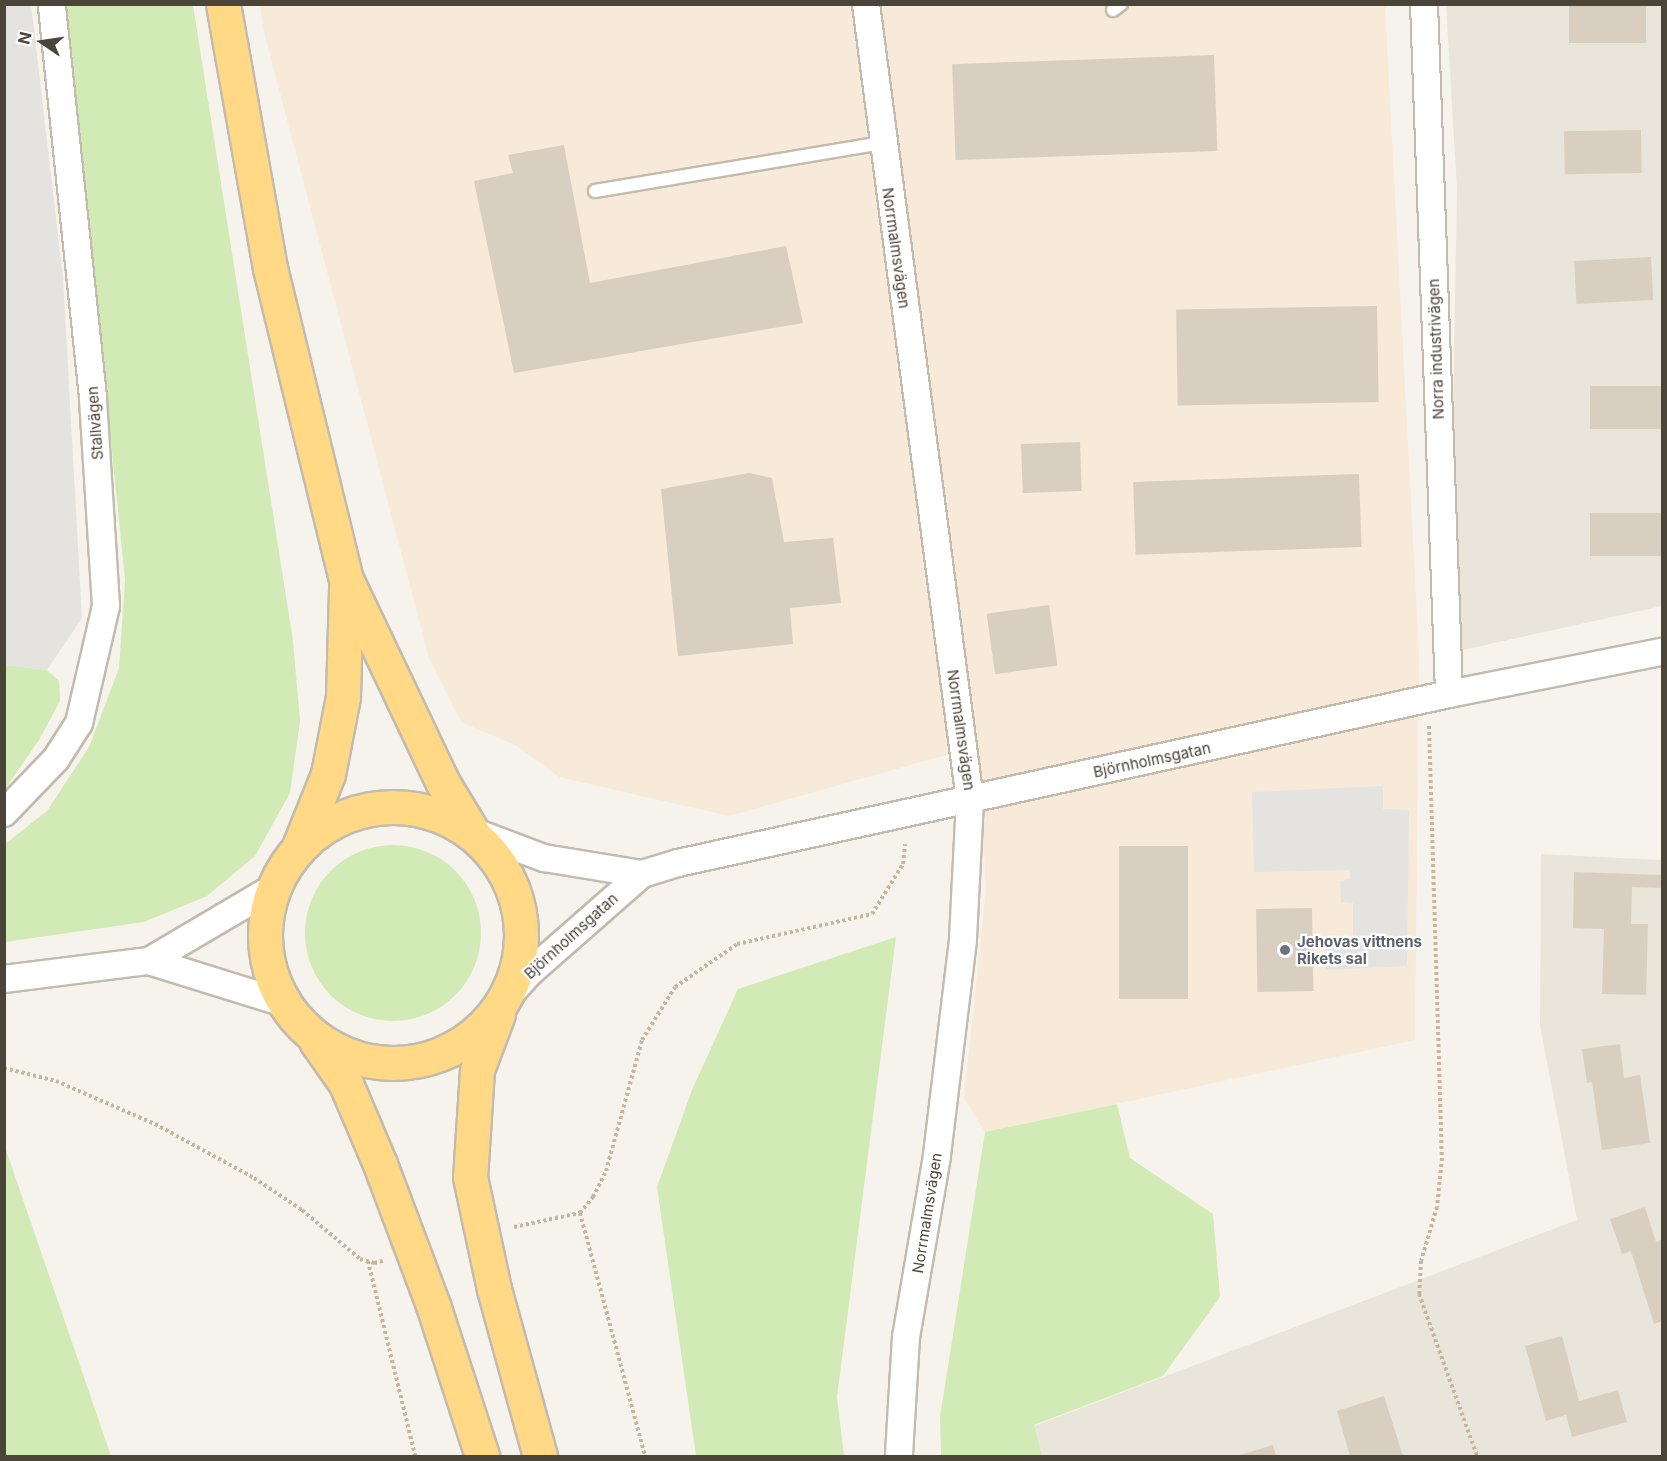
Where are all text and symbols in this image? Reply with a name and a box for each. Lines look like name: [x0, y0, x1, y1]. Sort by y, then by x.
north arrow: [12, 12, 72, 72]
text: N: [13, 30, 36, 46]
street label: Norrmalmsvägen: [879, 186, 913, 310]
street label: Norra industrivägen: [1425, 278, 1447, 420]
street label: Stallvägen: [83, 385, 107, 461]
street label: Norrmalmsvägen: [944, 668, 978, 792]
street label: Björnholmsgatan: [1092, 739, 1212, 781]
street label: Björnholmsgatan: [521, 889, 621, 983]
place label: Jehovas vittnens Rikets sal: [1297, 932, 1422, 967]
marker: Jehovas vittnens Rikets sal: [1278, 943, 1292, 957]
street label: Norrmalmsvägen: [909, 1151, 945, 1275]

